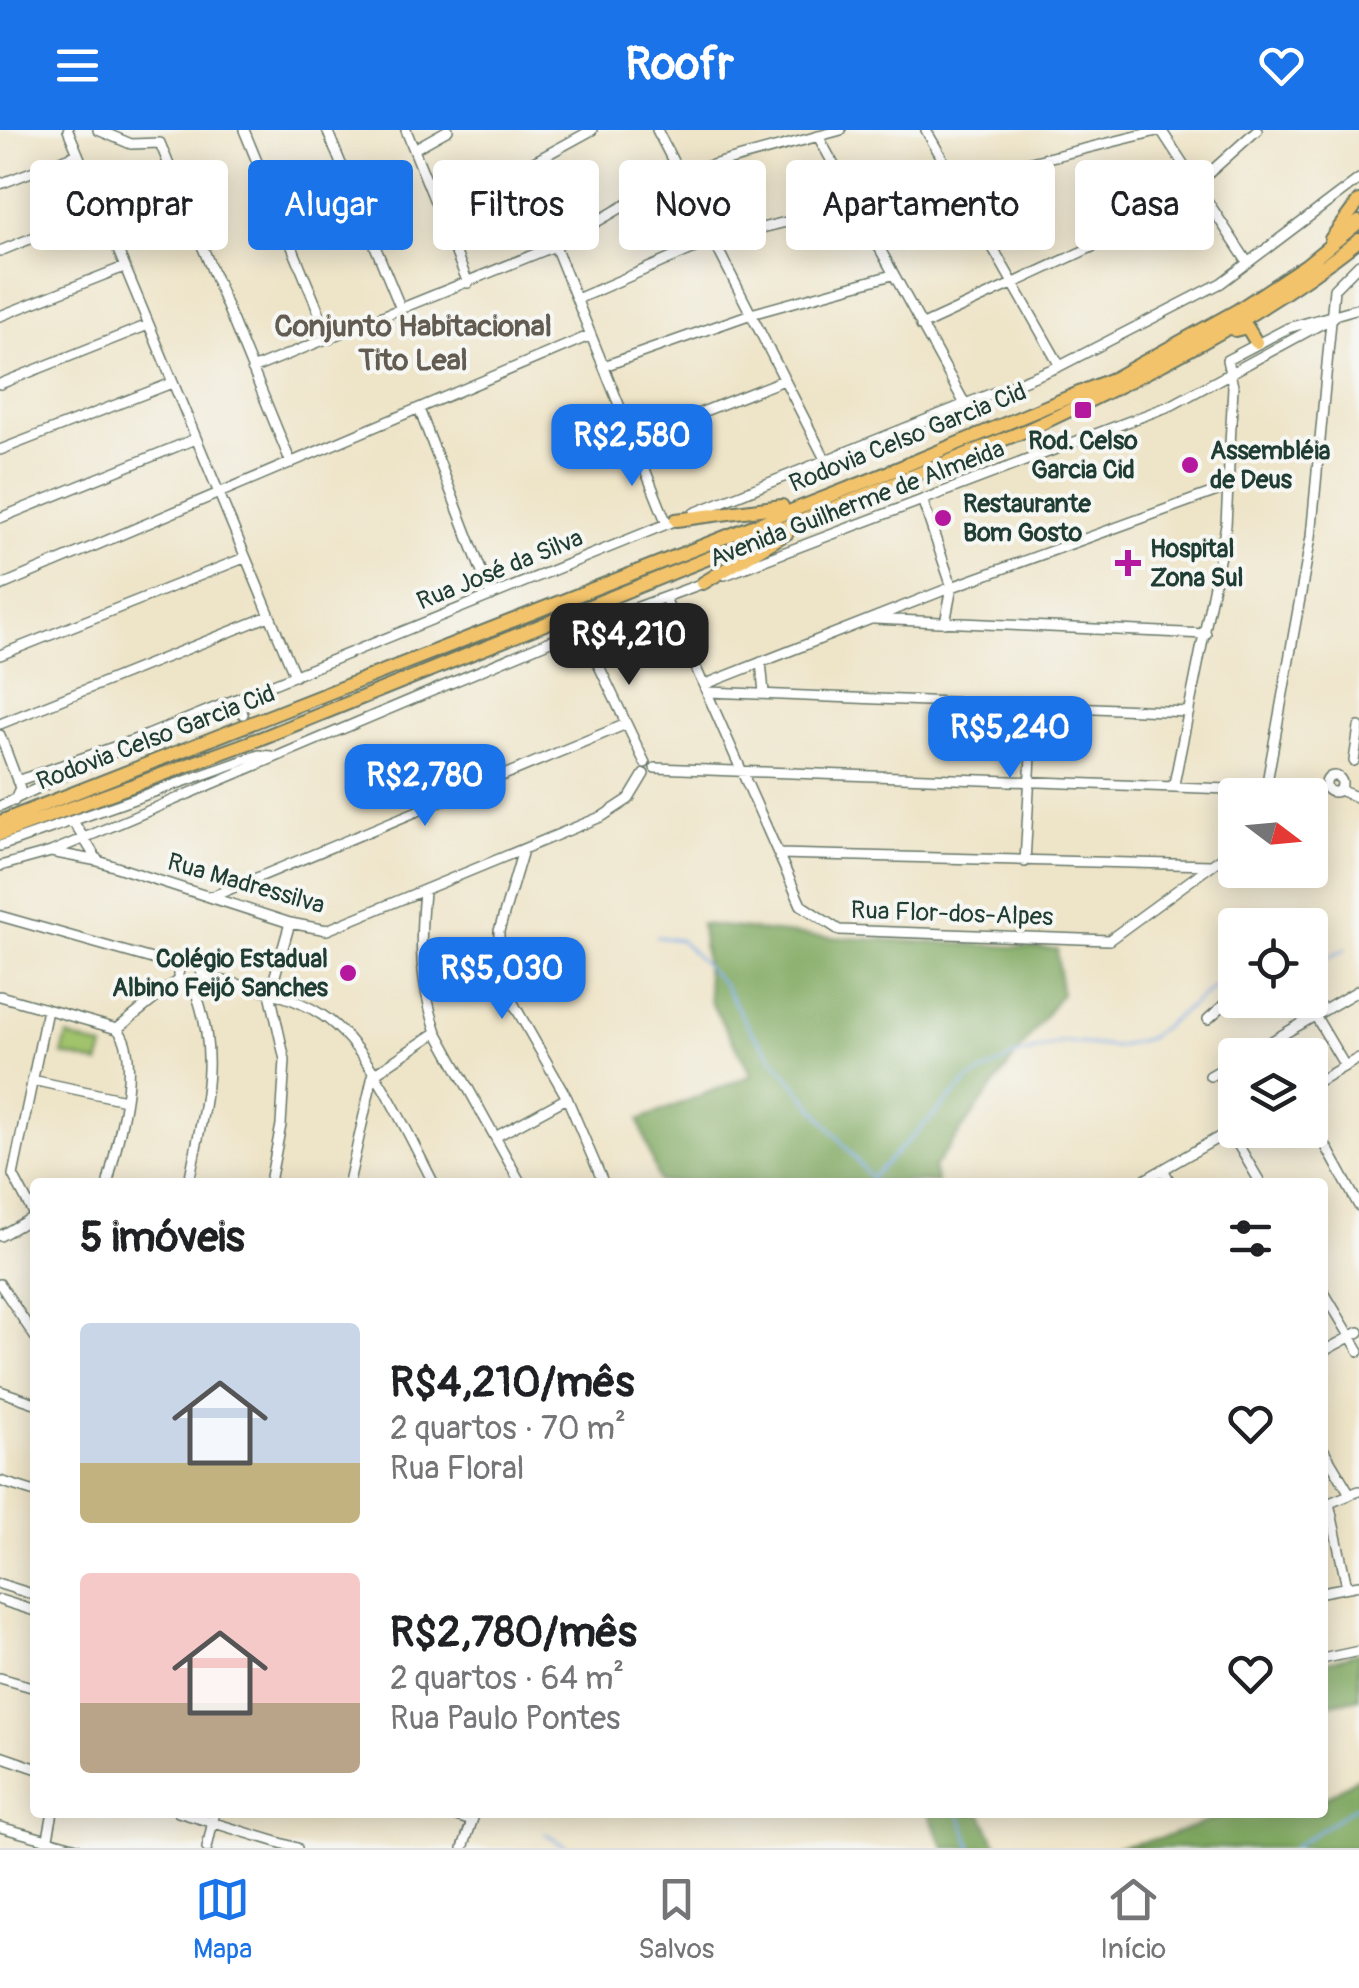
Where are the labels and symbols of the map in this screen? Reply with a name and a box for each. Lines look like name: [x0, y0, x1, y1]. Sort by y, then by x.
district label: Conjunto Habitacional Tito Leal: [274, 308, 552, 379]
street label: Rodovia Celso Garcia Cid: [785, 376, 1031, 500]
marker: Rod. Celso Garcia Cid: [1072, 399, 1094, 421]
pin: R$2,580: [540, 404, 724, 489]
place label: Rod. Celso Garcia Cid: [1028, 426, 1138, 486]
street label: Avenida Guilherme de Almeida: [705, 433, 1009, 575]
place label: Assembléia de Deus: [1210, 436, 1331, 496]
marker: Assembléia de Deus: [1179, 454, 1201, 476]
place label: Restaurante Bom Gosto: [963, 489, 1092, 549]
marker: Restaurante Bom Gosto: [932, 507, 954, 529]
street label: Rua José da Silva: [412, 523, 588, 617]
place label: Hospital Zona Sul: [1150, 534, 1244, 594]
marker: Hospital Zona Sul: [1115, 550, 1141, 576]
pin: R$4,210: [537, 603, 721, 688]
street label: Rodovia Celso Garcia Cid: [32, 678, 280, 798]
pin: R$5,240: [918, 696, 1102, 781]
pin: R$2,780: [333, 744, 517, 829]
north arrow: [1218, 778, 1328, 888]
street label: Rua Madressilva: [164, 847, 328, 921]
street label: Rua Flor-dos-Alpes: [850, 895, 1054, 933]
pin: R$5,030: [410, 937, 594, 1022]
place label: Colégio Estadual Albino Feijó Sanches: [112, 944, 329, 1004]
marker: Colégio Estadual Albino Feijó Sanches: [337, 962, 359, 984]

